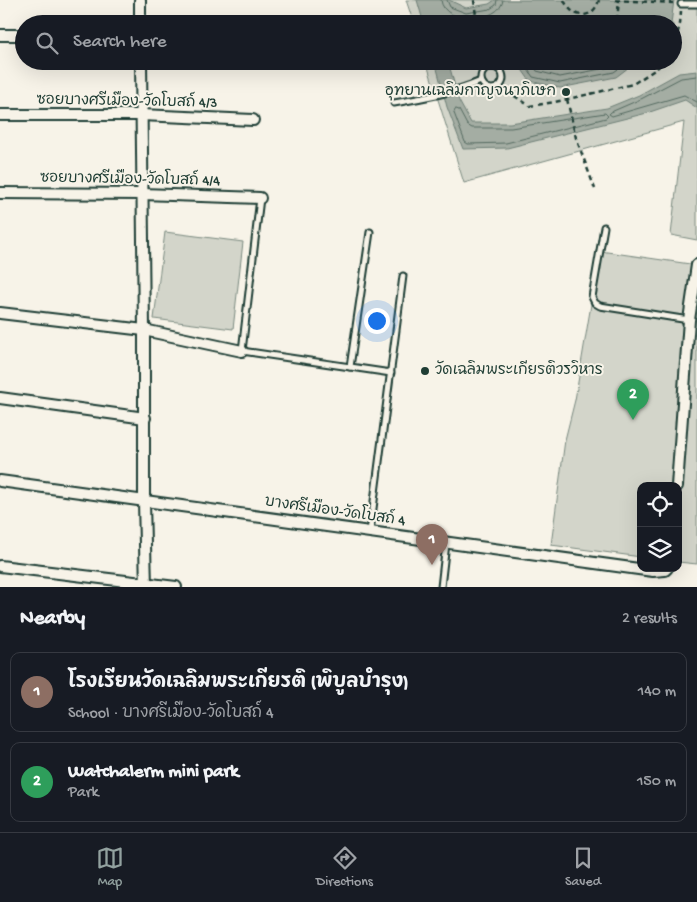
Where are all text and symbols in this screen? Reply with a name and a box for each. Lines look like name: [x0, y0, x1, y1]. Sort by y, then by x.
search box: [15, 15, 682, 70]
icon: search: [33, 29, 61, 57]
text: Search here: [73, 31, 167, 54]
place label: อุทยานเฉลิมกาญจนาภิเษก: [385, 81, 556, 101]
marker: อุทยานเฉลิมกาญจนาภิเษก: [560, 86, 572, 98]
street label: ซอยบางศรีเมือง-วัดโบสถ์ 4/3: [36, 88, 218, 113]
street label: ซอยบางศรีเมือง-วัดโบสถ์ 4/4: [40, 166, 220, 191]
your location: [364, 308, 390, 334]
place label: วัดเฉลิมพระเกียรติวรวิหาร: [435, 360, 603, 380]
marker: วัดเฉลิมพระเกียรติวรวิหาร: [419, 365, 431, 377]
pin: 2: [617, 379, 649, 420]
map controls: [637, 482, 682, 572]
button: locate: [637, 482, 682, 527]
street label: บางศรีเมือง-วัดโบสถ์ 4: [264, 490, 407, 531]
pin: 1: [416, 524, 448, 565]
button: layers: [637, 527, 682, 572]
text: Nearby: [20, 607, 85, 632]
text: 2 results: [622, 610, 677, 629]
text: โรงเรียนวัดเฉลิมพระเกียรติ (พิบูลบำรุง): [68, 672, 409, 695]
text: 1: [34, 683, 40, 702]
text: 140 m: [638, 683, 676, 702]
text: School · บางศรีเมือง-วัดโบสถ์ 4: [68, 705, 274, 724]
text: Watchalerm mini park: [68, 761, 239, 784]
text: 2: [33, 773, 41, 792]
text: 150 m: [637, 773, 676, 792]
text: Park: [68, 784, 99, 803]
tab: Map: [96, 844, 124, 891]
tab: Directions: [316, 844, 373, 891]
tab: Saved: [565, 844, 601, 891]

